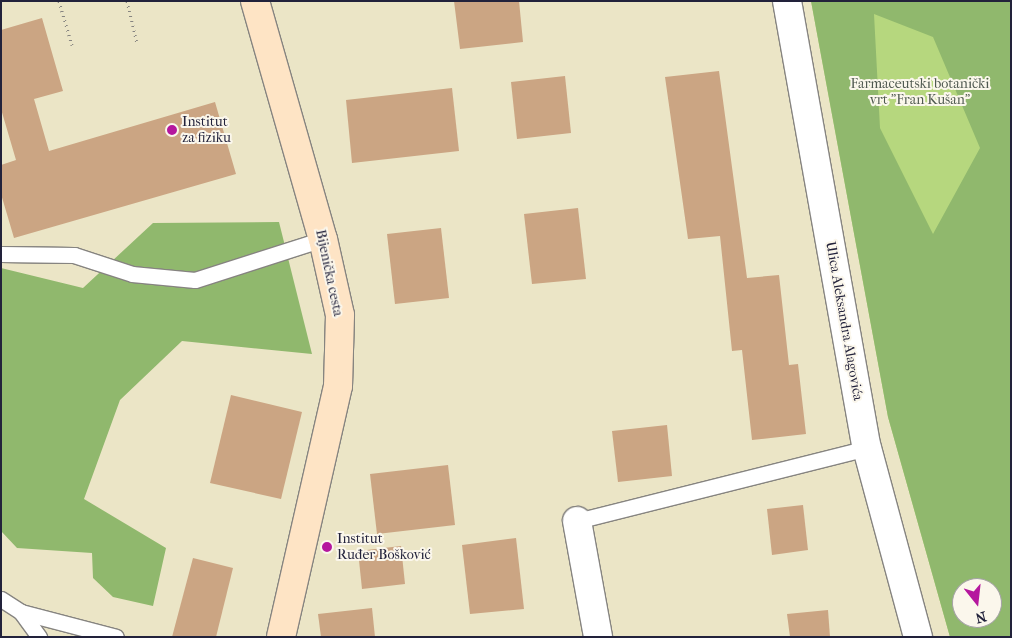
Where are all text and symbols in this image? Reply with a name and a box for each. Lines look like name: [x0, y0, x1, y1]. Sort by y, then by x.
park label: Farmaceutski botanički vrt "Fran Kušan": [851, 76, 989, 108]
place label: Institut za fiziku: [182, 114, 231, 146]
marker: Institut za fiziku: [166, 124, 178, 136]
street label: Bijenička cesta: [312, 228, 346, 318]
street label: Ulica Aleksandra Alagovića: [822, 240, 866, 402]
place label: Institut Ruđer Bošković: [337, 531, 431, 564]
marker: Institut Ruđer Bošković: [321, 541, 333, 553]
north arrow: [952, 578, 1002, 628]
text: N: [974, 607, 988, 627]

